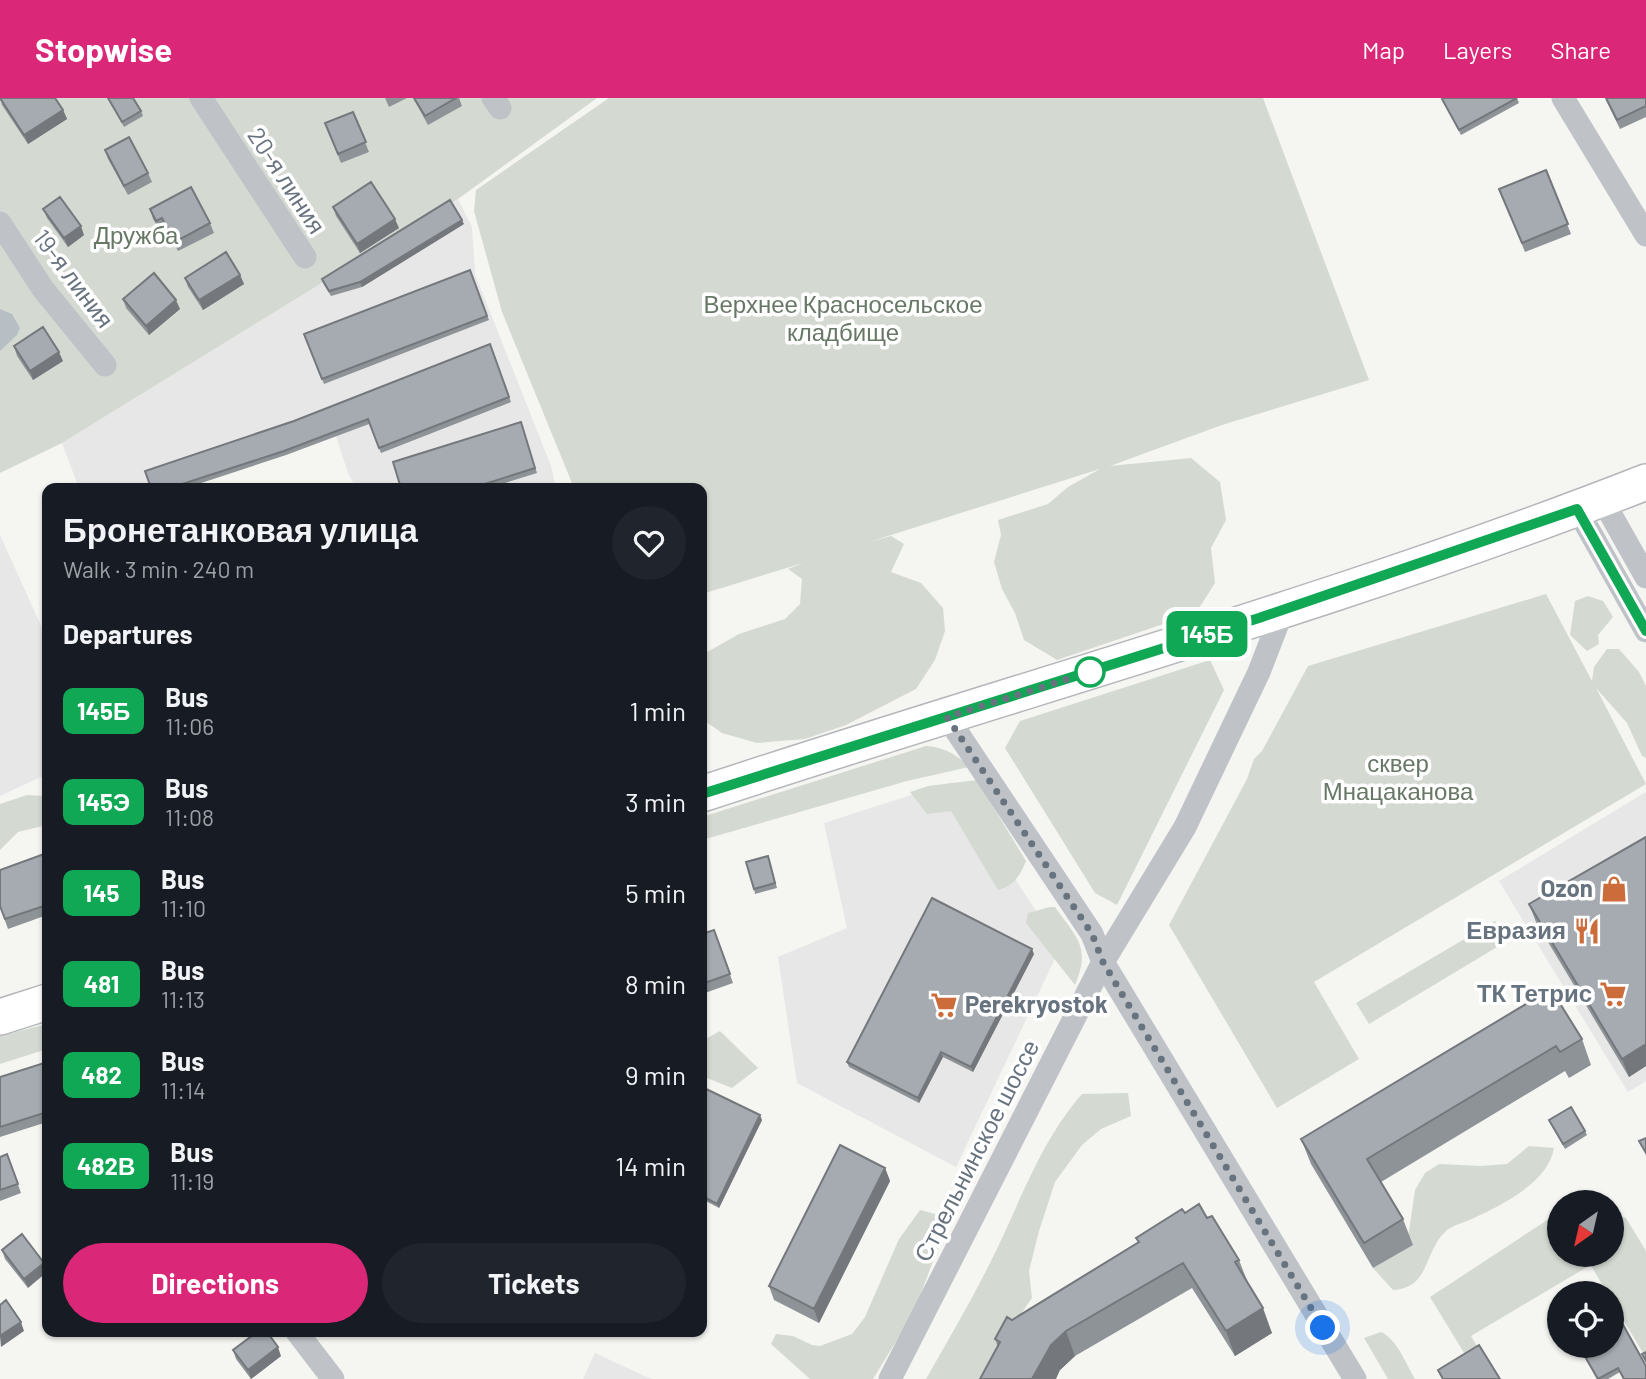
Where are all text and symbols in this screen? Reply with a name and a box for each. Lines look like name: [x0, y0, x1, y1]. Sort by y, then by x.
text: Stopwise: [35, 29, 172, 69]
text: Map: [1362, 35, 1405, 64]
text: Layers: [1443, 35, 1512, 64]
text: Share: [1550, 35, 1611, 64]
street label: 20-я линия: [242, 122, 332, 239]
park label: Дружба: [94, 220, 179, 249]
street label: 19-я линия: [28, 223, 120, 333]
park label: Верхнее Красносельское кладбище: [704, 289, 982, 346]
button: heart: [612, 506, 686, 580]
text: Бронетанковая улица: [63, 509, 418, 549]
text: Walk · 3 min · 240 m: [63, 555, 254, 583]
line badge: 145Б: [1158, 611, 1256, 657]
text: Departures: [63, 618, 193, 649]
text: 145Б: [1180, 619, 1234, 648]
unlabelled marker: [1075, 657, 1105, 687]
text: Bus: [165, 681, 208, 712]
text: 1 min: [630, 695, 686, 726]
text: 145Б: [77, 696, 130, 725]
text: 11:06: [165, 712, 214, 740]
park label: сквер Мнацаканова: [1323, 748, 1474, 805]
text: Bus: [165, 772, 208, 803]
text: 3 min: [625, 786, 686, 817]
text: 145Э: [77, 787, 130, 816]
text: 11:08: [165, 803, 214, 831]
text: Bus: [161, 863, 204, 894]
place label: Ozon: [1541, 873, 1593, 902]
shop icon: Ozon: [1599, 874, 1629, 904]
text: 5 min: [625, 877, 686, 908]
text: 145: [84, 878, 119, 907]
text: 11:10: [161, 894, 206, 922]
place label: Евразия: [1466, 915, 1566, 944]
restaurant icon: Евразия: [1572, 916, 1602, 946]
text: Bus: [161, 954, 204, 985]
text: 8 min: [625, 968, 686, 999]
text: 481: [84, 969, 119, 998]
place label: ТК Тетрис: [1477, 978, 1592, 1007]
supermarket icon: ТК Тетрис: [1598, 979, 1628, 1009]
text: 11:13: [161, 985, 205, 1013]
place label: Perekryostok: [965, 989, 1108, 1018]
supermarket icon: Perekryostok: [929, 990, 959, 1020]
street label: Стрельнинское шоссе: [907, 1035, 1044, 1266]
text: Bus: [161, 1045, 204, 1076]
text: 9 min: [625, 1059, 686, 1090]
text: 482: [81, 1060, 122, 1089]
text: 11:14: [161, 1076, 206, 1104]
text: Bus: [170, 1136, 213, 1167]
text: 14 min: [615, 1150, 686, 1181]
text: 482В: [77, 1151, 135, 1180]
text: 11:19: [170, 1167, 214, 1195]
north arrow: [1547, 1190, 1624, 1267]
map controls: [1547, 1190, 1624, 1358]
button: Directions: [63, 1243, 368, 1323]
button: Tickets: [382, 1243, 686, 1323]
button: locate: [1547, 1281, 1624, 1358]
your location: [1305, 1310, 1340, 1345]

